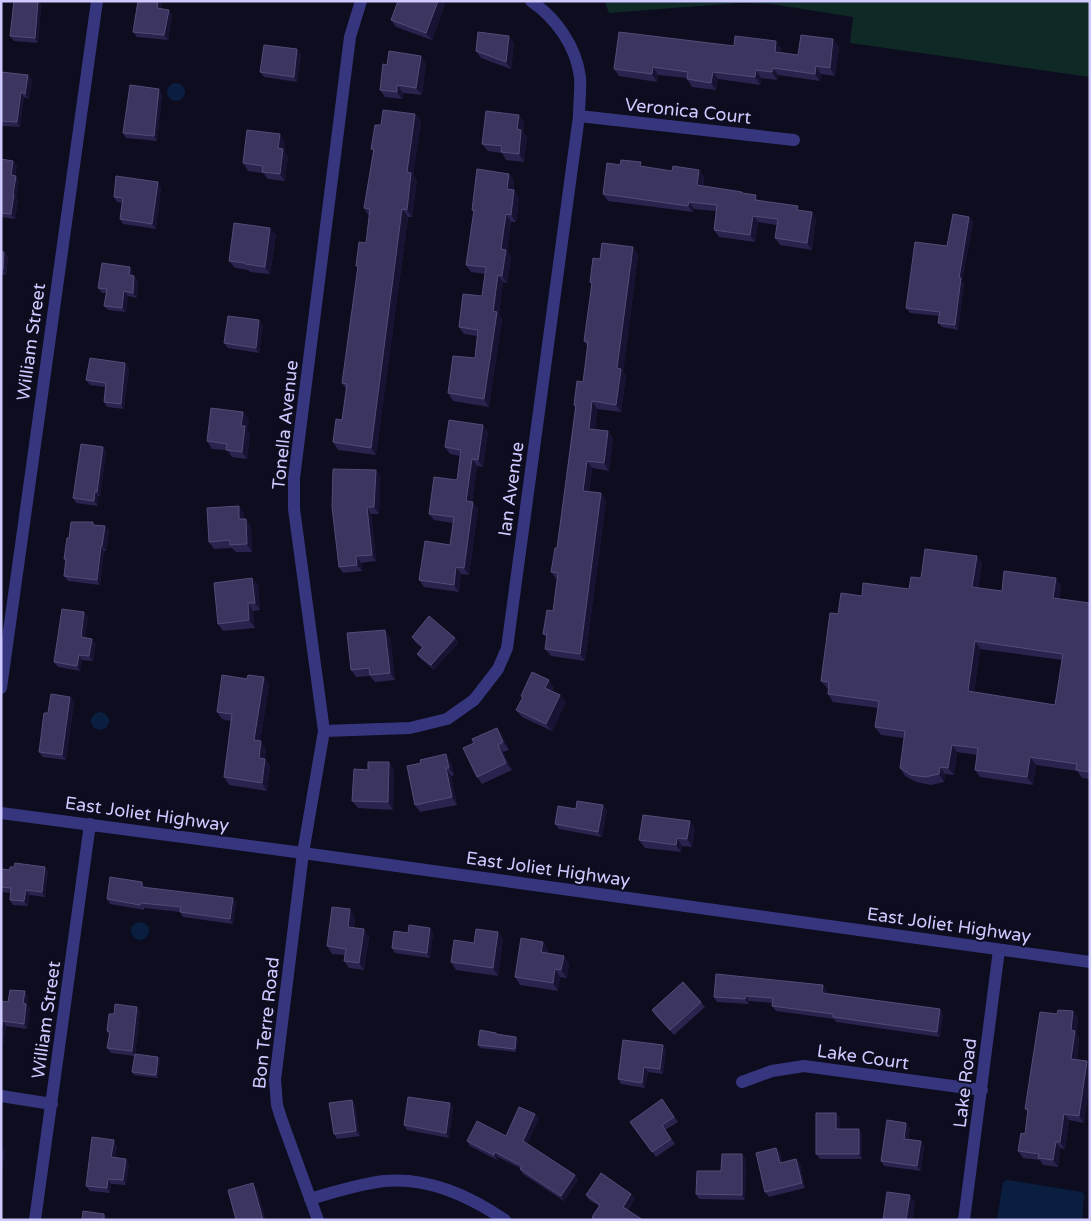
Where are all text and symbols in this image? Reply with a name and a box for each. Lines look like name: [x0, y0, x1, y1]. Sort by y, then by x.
street label: Veronica Court: [624, 93, 752, 129]
street label: William Street: [12, 282, 50, 402]
street label: Tonella Avenue: [267, 359, 303, 491]
street label: Ian Avenue: [493, 440, 529, 538]
street label: East Joliet Highway: [64, 792, 231, 836]
street label: East Joliet Highway: [465, 847, 632, 891]
street label: East Joliet Highway: [866, 903, 1033, 947]
street label: Bon Terre Road: [248, 956, 284, 1090]
street label: William Street: [27, 960, 65, 1080]
street label: Lake Road: [949, 1037, 981, 1129]
street label: Lake Court: [815, 1040, 911, 1074]

